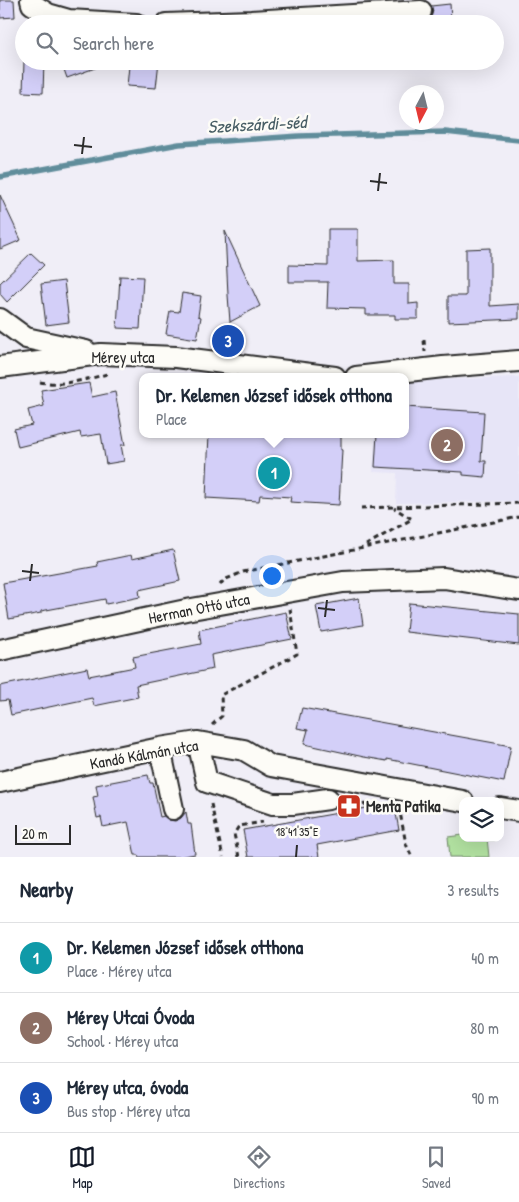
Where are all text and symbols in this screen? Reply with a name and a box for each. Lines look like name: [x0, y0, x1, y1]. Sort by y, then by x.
search box: [15, 15, 504, 70]
icon: search: [33, 29, 61, 57]
text: Search here: [73, 30, 154, 56]
north arrow: [399, 85, 444, 130]
water label: Szekszárdi-séd: [207, 109, 310, 139]
pin: 3: [212, 322, 244, 360]
street label: Mérey utca: [91, 346, 155, 368]
popup: [139, 373, 409, 438]
text: Dr. Kelemen József idősek otthona: [156, 382, 392, 408]
text: Place: [156, 408, 187, 430]
pin: 2: [431, 426, 463, 464]
pin: 1: [258, 454, 290, 492]
your location: [259, 563, 285, 589]
street label: Herman Ottó utca: [147, 587, 251, 629]
street label: Kandó Kálmán utca: [88, 734, 200, 774]
pharmacy icon: Menta Patika: [336, 793, 362, 819]
place label: Menta Patika: [366, 795, 441, 817]
map controls: [459, 797, 504, 842]
button: layers: [459, 797, 504, 842]
scale bar: [15, 822, 71, 845]
text: 18°41'35"E: [276, 823, 319, 840]
text: 20 m: [22, 824, 48, 843]
text: Nearby: [20, 875, 73, 904]
text: 3 results: [447, 879, 499, 901]
text: Dr. Kelemen József idősek otthona: [67, 934, 303, 960]
text: 1: [33, 947, 39, 969]
text: 40 m: [471, 947, 499, 969]
text: Place · Mérey utca: [67, 960, 172, 982]
text: Mérey Utcai Óvoda: [67, 1004, 194, 1030]
text: 2: [32, 1017, 40, 1039]
text: 80 m: [470, 1017, 499, 1039]
text: School · Mérey utca: [67, 1030, 178, 1052]
text: Mérey utca, óvoda: [67, 1074, 188, 1100]
text: 3: [32, 1087, 40, 1109]
text: 90 m: [471, 1087, 499, 1109]
text: Bus stop · Mérey utca: [67, 1100, 190, 1122]
tab: Map: [68, 1143, 96, 1192]
tab: Directions: [233, 1143, 285, 1192]
tab: Saved: [422, 1143, 451, 1192]

